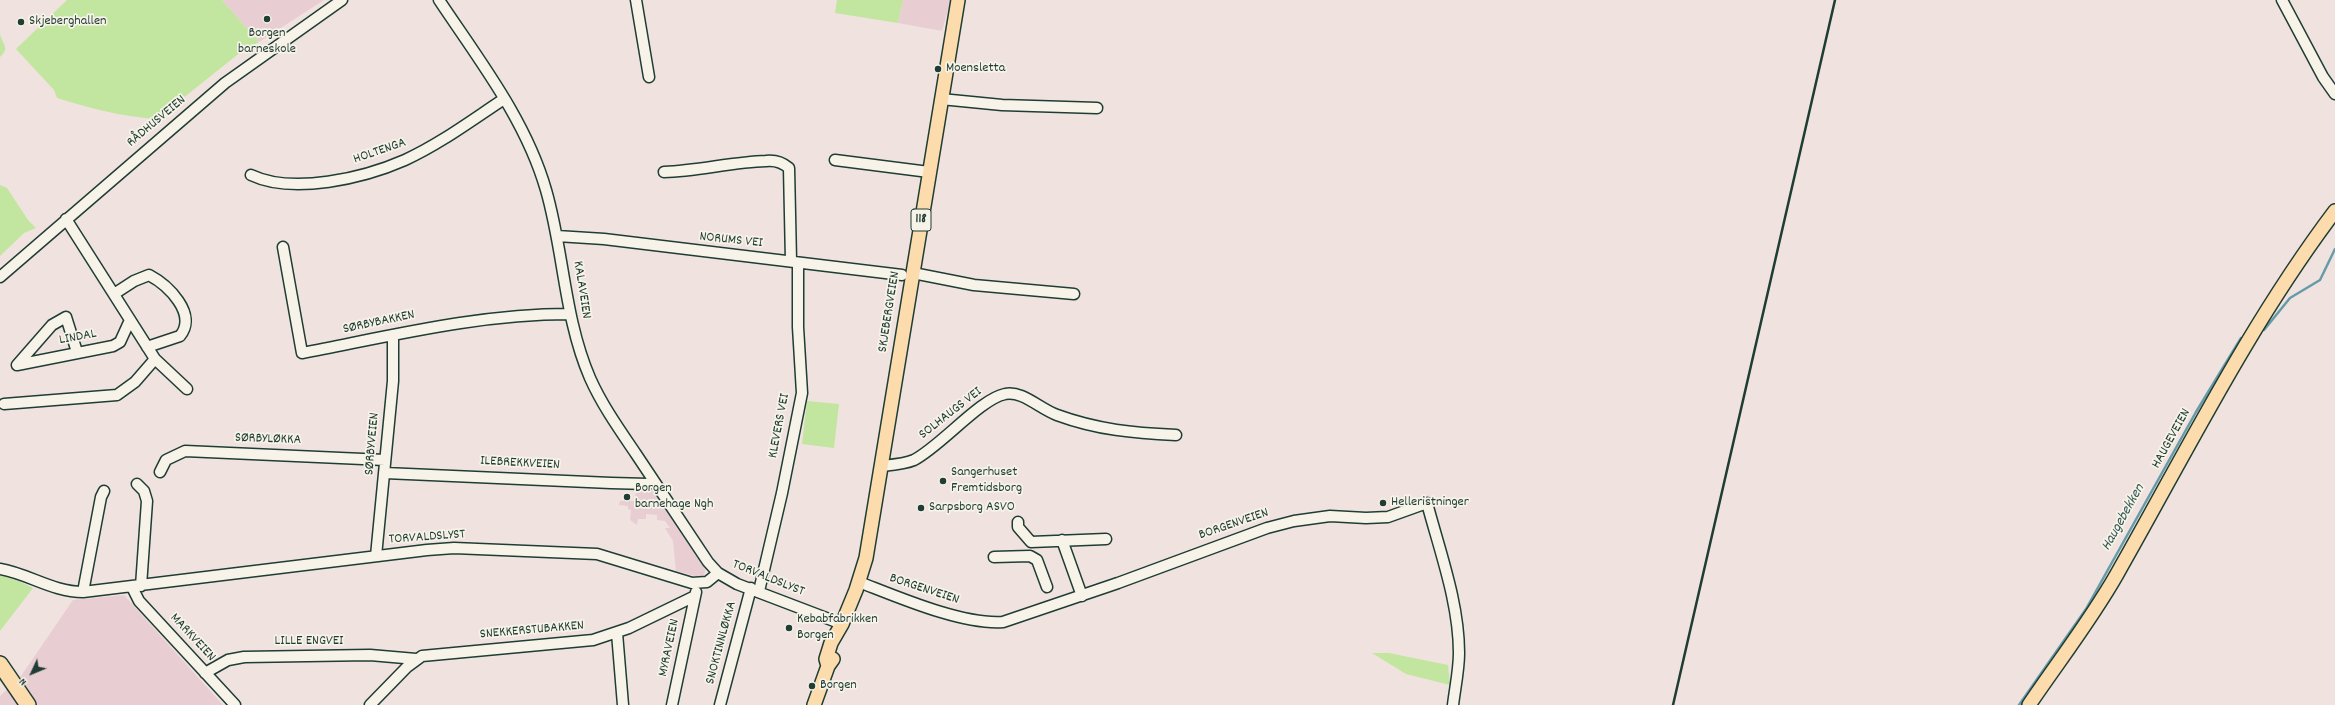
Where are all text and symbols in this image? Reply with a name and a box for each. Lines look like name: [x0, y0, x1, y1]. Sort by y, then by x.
place label: Skjeberghallen: [29, 14, 107, 30]
marker: Borgen barneskole: [262, 14, 272, 24]
marker: Skjeberghallen: [16, 17, 26, 27]
place label: Borgen barneskole: [238, 26, 296, 58]
place label: Moensletta: [946, 61, 1005, 77]
marker: Moensletta: [933, 64, 943, 74]
street label: RÅDHUSVEIEN: [124, 92, 190, 152]
street label: HOLTENGA: [351, 135, 409, 169]
road number: 118: [911, 209, 931, 231]
street label: NORUMS VEI: [699, 229, 763, 253]
street label: KALAVEIEN: [568, 260, 594, 320]
street label: SKJEBERGVEIEN: [875, 270, 905, 354]
street label: SØRBYBAKKEN: [342, 307, 416, 339]
street label: LINDAL: [58, 326, 98, 350]
street label: SOLHAUGS VEI: [916, 384, 986, 444]
street label: KLEVERS VEI: [766, 392, 794, 460]
street label: HAUGEVEIEN: [2149, 406, 2195, 472]
street label: SØRBYVEIEN: [362, 412, 384, 476]
street label: SØRBYLØKKA: [235, 430, 301, 450]
street label: ILEBREKKVEIEN: [480, 454, 560, 474]
place label: Sangerhuset Fremtidsborg: [951, 465, 1022, 498]
marker: Sangerhuset Fremtidsborg: [938, 476, 948, 486]
place label: Borgen barnehage Ngh: [635, 481, 713, 514]
water label: Haugebekken: [2098, 482, 2150, 554]
marker: Borgen barnehage Ngh: [622, 492, 632, 502]
place label: Helleristninger: [1391, 495, 1469, 511]
marker: Helleristninger: [1378, 498, 1388, 508]
place label: Sarpsborg ASVO: [929, 500, 1015, 516]
marker: Sarpsborg ASVO: [916, 503, 926, 513]
street label: BORGENVEIEN: [1197, 505, 1271, 545]
street label: TORVALDSLYST: [388, 527, 466, 549]
street label: TORVALDSLYST: [729, 557, 807, 601]
street label: BORGENVEIEN: [887, 571, 961, 609]
street label: SNOKTINNLØKKA: [703, 600, 741, 686]
street label: MARKVEIEN: [165, 610, 219, 666]
place label: Kebabfabrikken Borgen: [797, 612, 878, 644]
street label: SNEKKERSTUBAKKEN: [479, 618, 585, 644]
street label: MYRAVEIEN: [656, 618, 684, 678]
marker: Kebabfabrikken Borgen: [784, 623, 794, 633]
street label: LILLE ENGVEI: [275, 634, 343, 650]
north arrow: [12, 653, 52, 693]
text: N: [16, 674, 31, 689]
place label: Borgen: [820, 678, 857, 694]
marker: Borgen: [807, 681, 817, 691]

